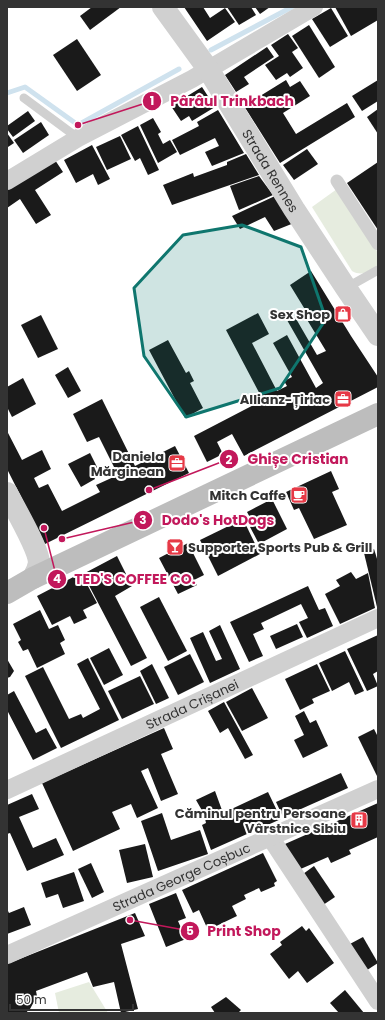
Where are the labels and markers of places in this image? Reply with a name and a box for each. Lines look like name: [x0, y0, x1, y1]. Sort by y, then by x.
callout: Pârâul Trinkbach: [142, 88, 302, 114]
shop icon: Sex Shop: [333, 304, 353, 324]
place label: Sex Shop: [270, 305, 330, 324]
office icon: Allianz-Țiriac: [333, 389, 353, 409]
place label: Allianz-Țiriac: [240, 390, 330, 409]
callout: Ghișe Cristian: [219, 446, 356, 472]
place label: Daniela Mărginean: [91, 447, 164, 481]
office icon: Daniela Mărginean: [167, 453, 187, 473]
cafe icon: Mitch Caffe: [289, 485, 309, 505]
place label: Mitch Caffe: [209, 486, 286, 505]
callout: Dodo's HotDogs: [133, 507, 282, 533]
bar icon: Supporter Sports Pub & Grill: [165, 537, 185, 557]
place label: Supporter Sports Pub & Grill: [188, 538, 373, 557]
callout: TED'S COFFEE CO.: [47, 566, 204, 592]
place label: Căminul pentru Persoane Vârstnice Sibiu: [175, 804, 346, 838]
building icon: Căminul pentru Persoane Vârstnice Sibiu: [349, 810, 369, 830]
callout: Print Shop: [180, 918, 289, 944]

